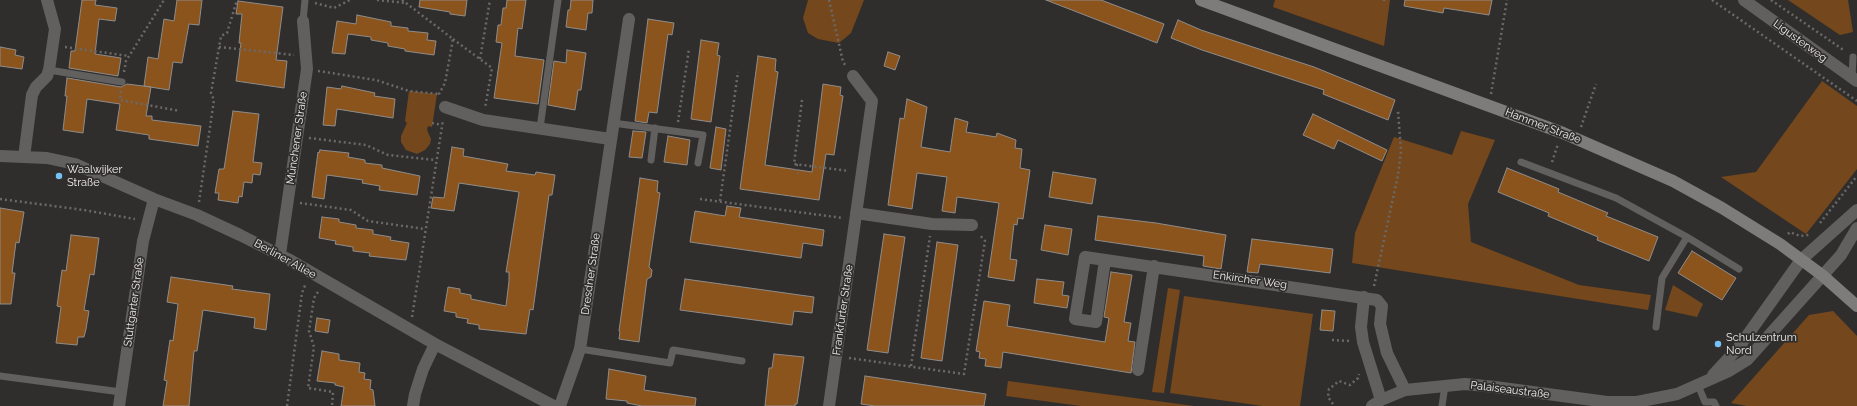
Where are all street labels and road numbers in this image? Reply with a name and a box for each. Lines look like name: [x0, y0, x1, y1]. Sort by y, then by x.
street label: Ligusterweg: [1770, 17, 1830, 65]
street label: Münchener Straße: [284, 91, 310, 185]
street label: Hammer Straße: [1503, 106, 1583, 146]
street label: Dresdner Straße: [579, 232, 603, 316]
street label: Berliner Allee: [252, 237, 318, 281]
street label: Stuttgarter Straße: [121, 256, 147, 348]
street label: Frankfurter Straße: [830, 264, 856, 356]
street label: Enkircher Weg: [1212, 268, 1288, 292]
street label: Palaiseaustraße: [1470, 379, 1550, 401]

